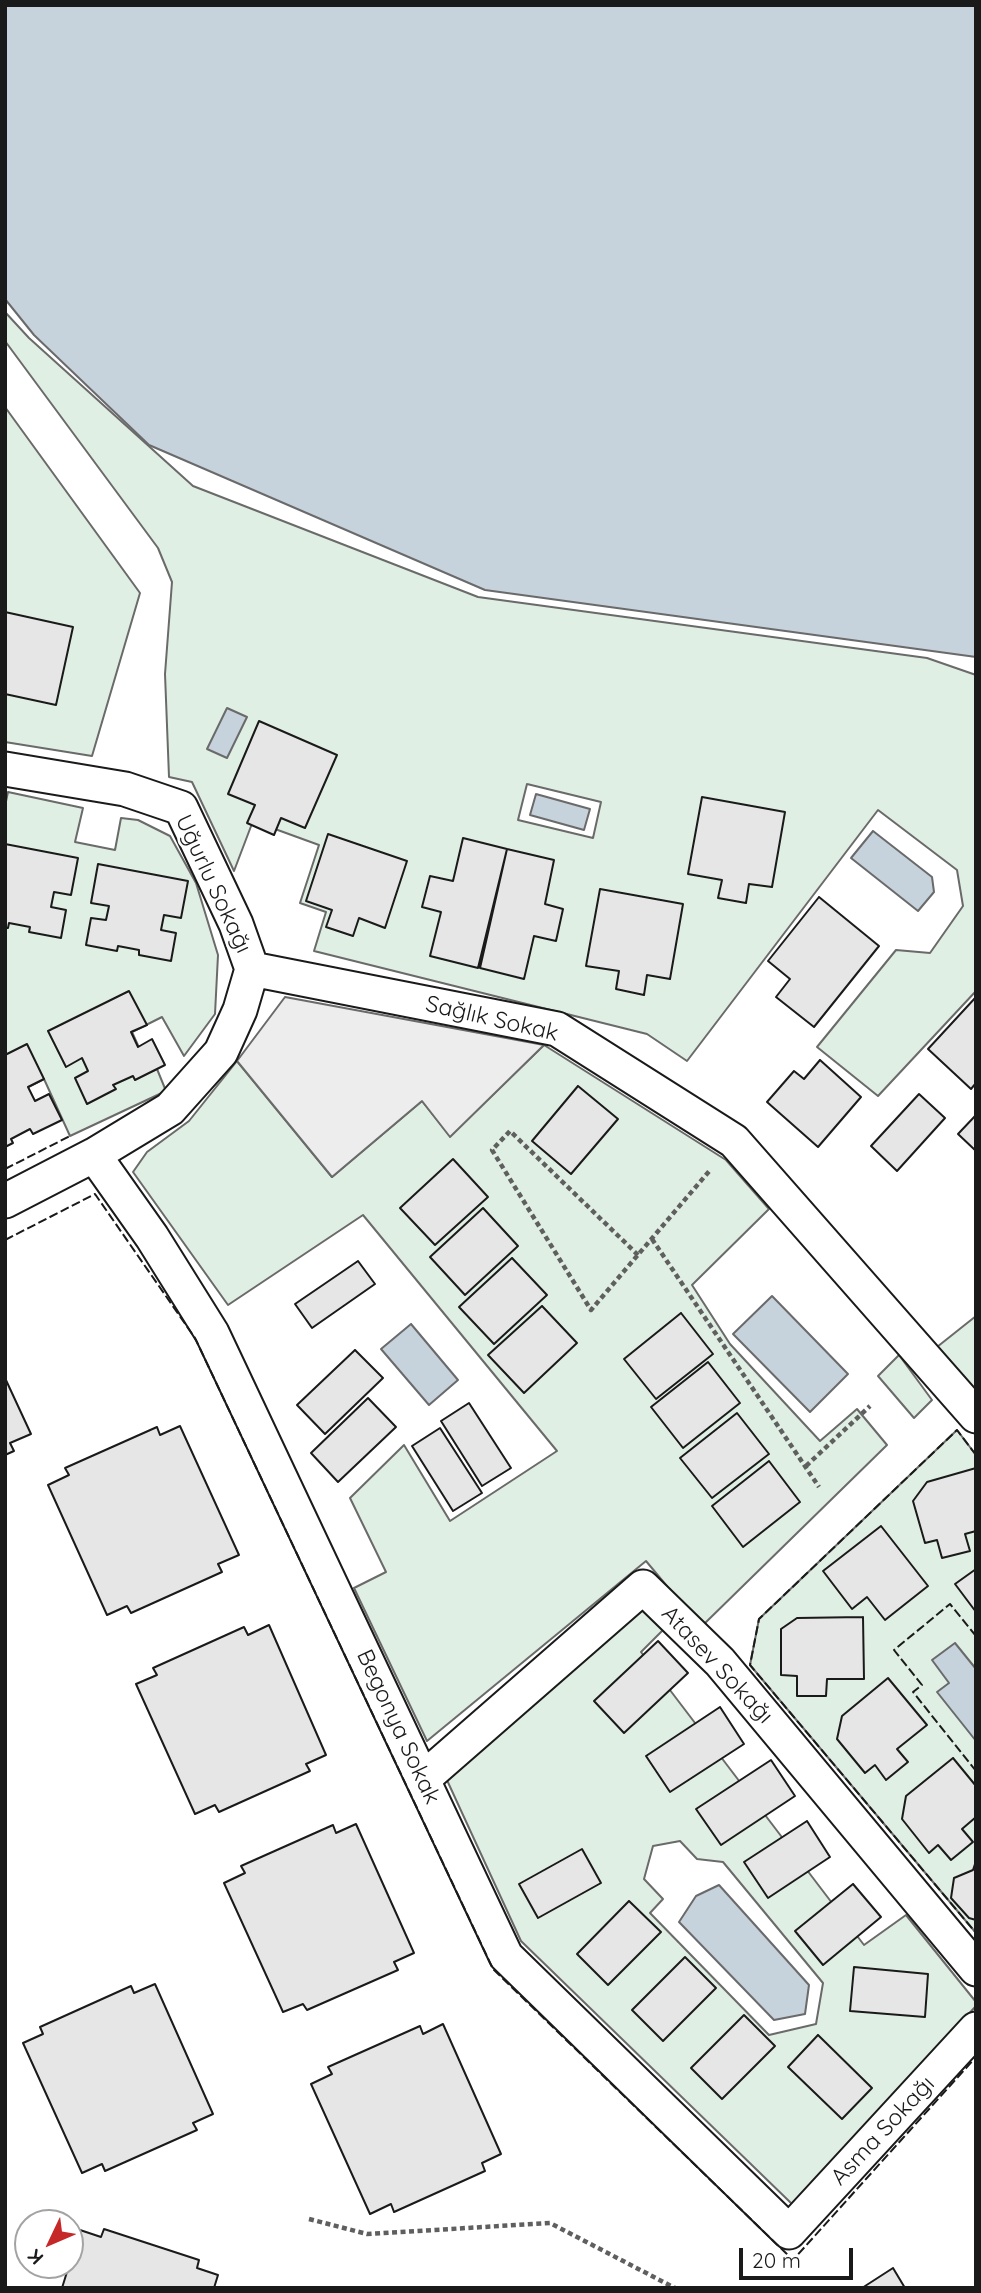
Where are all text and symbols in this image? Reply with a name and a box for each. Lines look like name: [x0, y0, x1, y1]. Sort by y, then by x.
street label: Uğurlu Sokağı: [169, 810, 257, 958]
street label: Sağlık Sokak: [423, 990, 561, 1048]
street label: Atasev Sokağı: [655, 1600, 779, 1730]
street label: Begonya Sokak: [350, 1645, 446, 1809]
street label: Asma Sokağı: [825, 2071, 941, 2191]
north arrow: [14, 2209, 84, 2279]
scale bar: [743, 2234, 857, 2278]
text: K: [22, 2244, 48, 2270]
text: 20 m: [752, 2247, 801, 2273]

